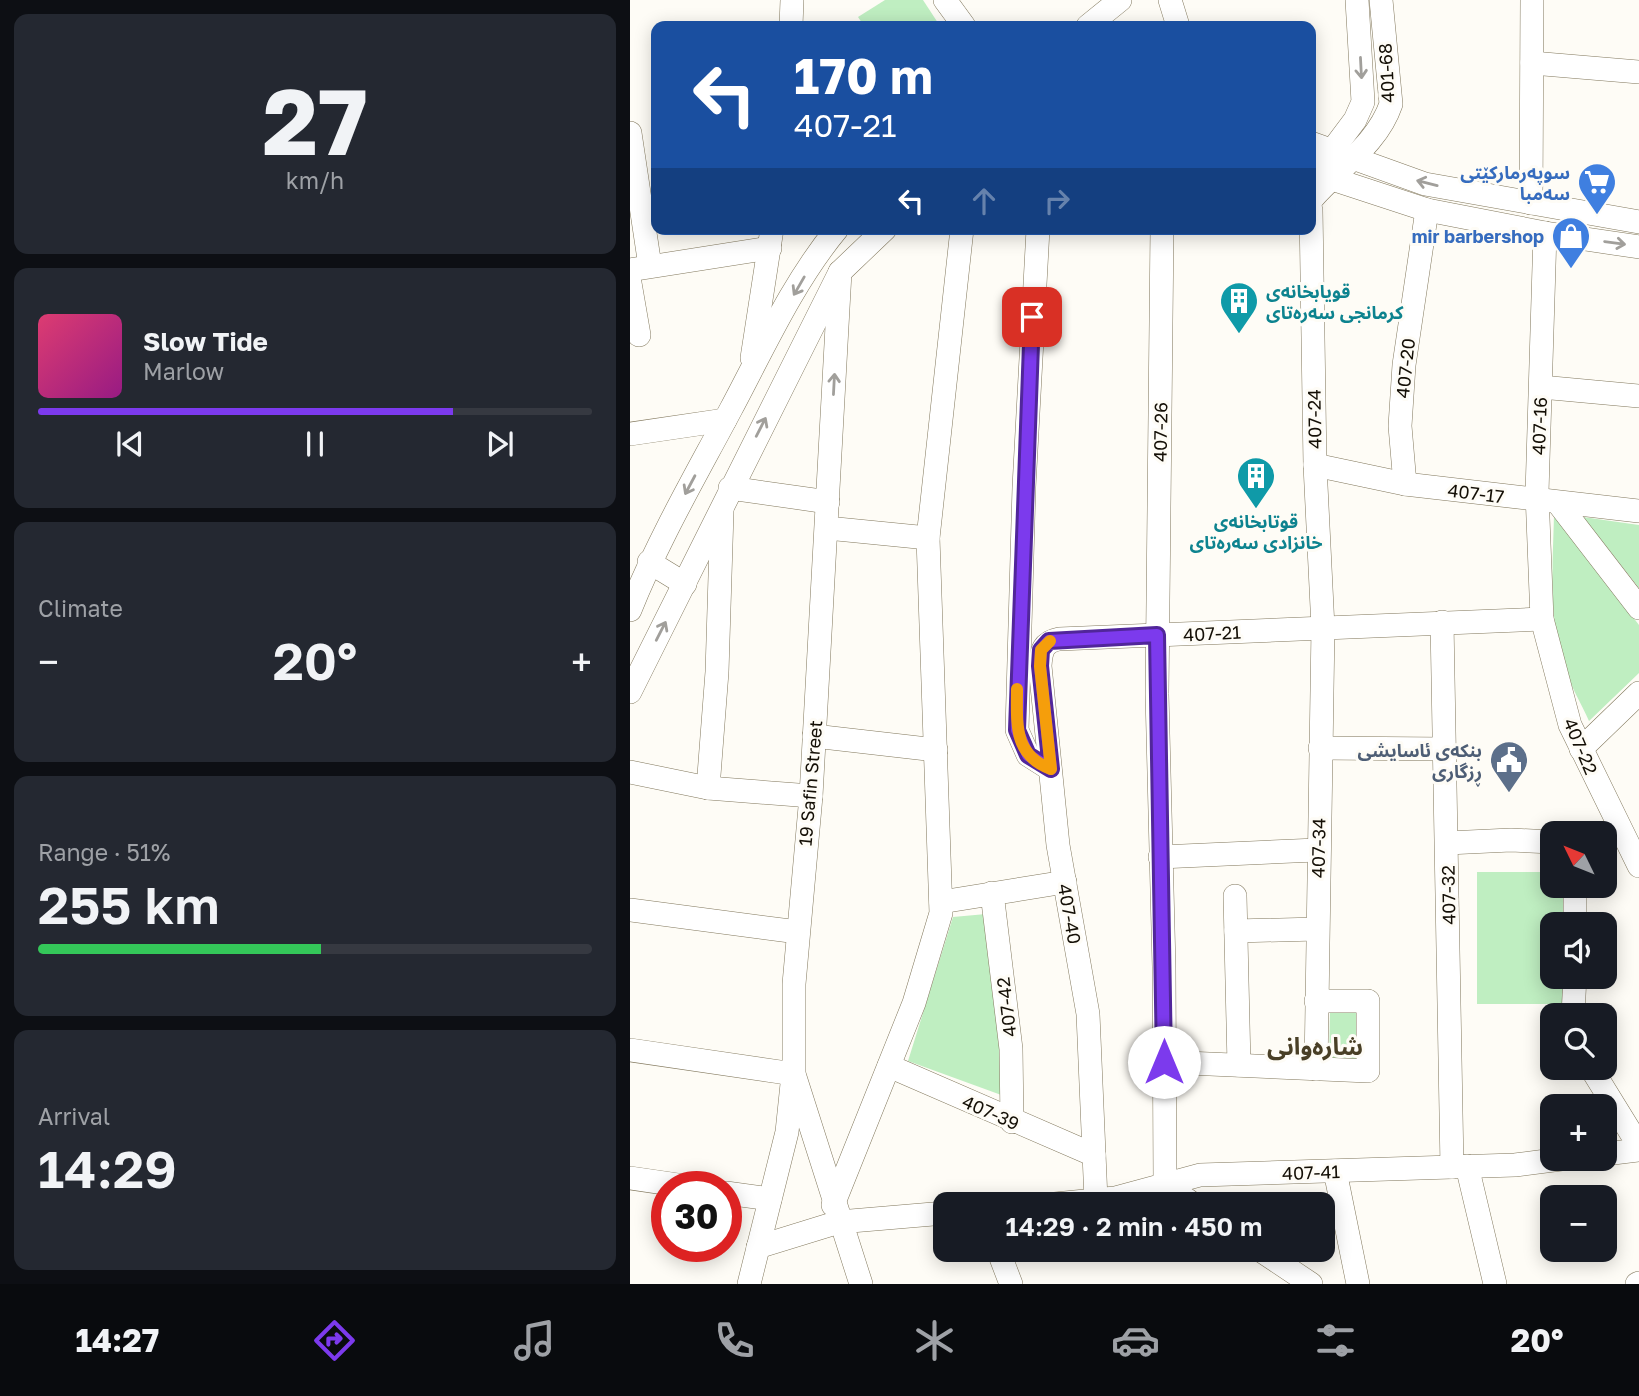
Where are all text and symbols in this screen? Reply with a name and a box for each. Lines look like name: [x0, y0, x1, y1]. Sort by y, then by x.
street label: 401-68: [1373, 43, 1399, 103]
text: 170 m: [794, 46, 933, 105]
icon: left: [679, 49, 770, 140]
one-way arrow: [1355, 56, 1368, 79]
text: 27: [262, 66, 368, 175]
text: 407-21: [794, 106, 897, 144]
place label: سوپەرمارکێتی سەمبا: [1460, 161, 1570, 204]
supermarket icon: سوپەرمارکێتی سەمبا: [1576, 161, 1618, 216]
text: km/h: [286, 166, 344, 194]
one-way arrow: [1417, 176, 1439, 189]
icon: left: [892, 182, 930, 220]
icon: ahead: [965, 182, 1003, 220]
icon: right: [1038, 182, 1076, 220]
shop icon: mir barbershop: [1550, 215, 1592, 270]
place label: mir barbershop: [1412, 225, 1544, 247]
one-way arrow: [1603, 237, 1626, 250]
one-way arrow: [792, 275, 806, 295]
building icon: قویابخانەی کرمانجی سەرەتای: [1218, 280, 1260, 335]
place label: قویابخانەی کرمانجی سەرەتای: [1266, 280, 1404, 324]
pin: [1002, 287, 1062, 347]
icon: arrive: [1013, 298, 1051, 336]
text: Slow Tide: [143, 326, 268, 357]
street label: 407-20: [1391, 337, 1419, 399]
text: Marlow: [143, 357, 224, 385]
one-way arrow: [828, 373, 841, 396]
street label: 407-24: [1302, 389, 1326, 449]
street label: 407-16: [1527, 397, 1551, 455]
street label: 407-26: [1148, 402, 1172, 462]
one-way arrow: [754, 417, 768, 438]
icon: previous: [111, 425, 149, 463]
icon: pause: [296, 425, 334, 463]
icon: next: [481, 425, 519, 463]
building icon: قوتابخانەی خانزادی سەرەتای: [1235, 455, 1277, 510]
one-way arrow: [683, 475, 697, 495]
street label: 407-17: [1446, 479, 1506, 507]
place label: قوتابخانەی خانزادی سەرەتای: [1189, 510, 1323, 554]
text: Climate: [38, 594, 123, 622]
street label: 407-21: [1183, 620, 1242, 645]
one-way arrow: [654, 621, 668, 642]
text: 20°: [273, 629, 357, 691]
text: −: [38, 639, 59, 684]
text: +: [571, 639, 592, 684]
street label: 407-22: [1559, 714, 1603, 778]
street label: 19 Safin Street: [794, 719, 826, 847]
place label: بنکەی ئاسایشی ڕزگاری: [1357, 739, 1482, 787]
public building icon: بنکەی ئاسایشی ڕزگاری: [1488, 739, 1530, 794]
street label: 407-34: [1306, 818, 1330, 878]
north arrow: [1540, 821, 1617, 898]
map controls: [1540, 821, 1617, 1262]
text: Range · 51%: [38, 838, 170, 866]
street label: 407-32: [1436, 865, 1460, 925]
text: 255 km: [38, 873, 220, 935]
street label: 407-40: [1054, 882, 1086, 946]
button: sound: [1540, 912, 1617, 989]
street label: 407-42: [991, 976, 1021, 1038]
button: search: [1540, 1003, 1617, 1080]
position arrow: [1127, 1025, 1201, 1099]
district label: شارەوانی: [1267, 1031, 1363, 1061]
street label: 407-39: [959, 1090, 1023, 1134]
button: +: [1540, 1094, 1617, 1171]
text: Arrival: [38, 1102, 110, 1130]
text: 14:29: [38, 1137, 177, 1199]
street label: 407-41: [1282, 1160, 1341, 1184]
speed limit sign: 30: [651, 1171, 742, 1262]
button: −: [1540, 1185, 1617, 1262]
text: 14:29 · 2 min · 450 m: [1006, 1211, 1262, 1242]
icon: directions: [310, 1316, 359, 1365]
icon: music: [510, 1316, 559, 1365]
icon: phone: [710, 1316, 759, 1365]
icon: climate: [910, 1316, 959, 1365]
icon: car: [1111, 1316, 1160, 1365]
icon: filters: [1311, 1316, 1360, 1365]
text: 14:27: [76, 1321, 159, 1359]
text: 20°: [1511, 1321, 1563, 1359]

